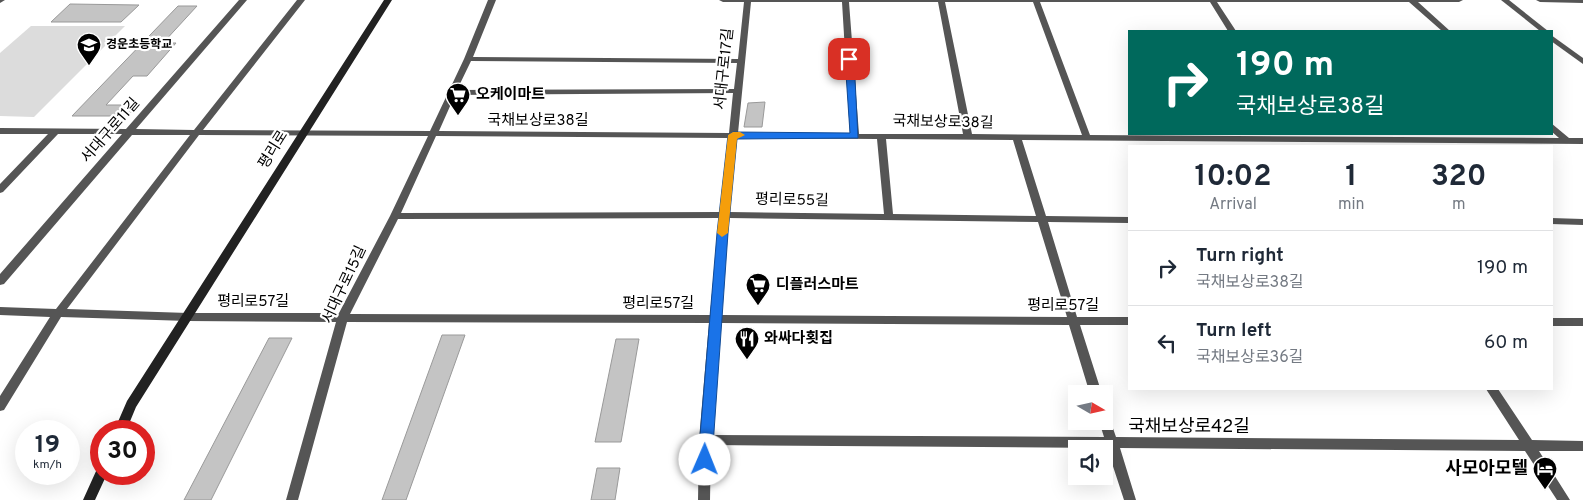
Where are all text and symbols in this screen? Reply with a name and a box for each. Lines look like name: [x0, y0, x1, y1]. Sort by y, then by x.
street label: 서대구로17길: [711, 27, 739, 111]
school or university icon: 경운초등학교: [76, 32, 102, 66]
place label: 경운초등학교: [106, 37, 172, 53]
pin: [828, 38, 870, 80]
text: 190 m: [1236, 44, 1334, 88]
icon: arrive: [835, 45, 863, 73]
icon: right: [1153, 50, 1218, 115]
supermarket icon: 오케이마트: [445, 82, 471, 116]
place label: 오케이마트: [476, 86, 545, 105]
text: 국채보상로38길: [1236, 94, 1384, 121]
street label: 서대구로11길: [78, 95, 144, 167]
street label: 국채보상로38길: [488, 112, 589, 131]
street label: 국채보상로38길: [892, 113, 994, 133]
street label: 평리로: [255, 127, 293, 173]
text: 10:02: [1194, 159, 1272, 196]
text: 1: [1345, 159, 1357, 196]
text: 320: [1431, 159, 1487, 196]
street label: 평리로55길: [755, 191, 829, 211]
text: Arrival: [1209, 195, 1257, 215]
text: min: [1338, 195, 1365, 215]
text: m: [1452, 195, 1466, 215]
street label: 서대구로15길: [319, 243, 371, 327]
text: Turn right: [1196, 244, 1284, 268]
icon: right: [1153, 254, 1181, 282]
text: 190 m: [1477, 256, 1528, 280]
supermarket icon: 디플러스마트: [745, 272, 771, 306]
text: 국채보상로38길: [1196, 273, 1304, 293]
place label: 디플러스마트: [776, 276, 859, 295]
street label: 평리로57길: [217, 293, 289, 312]
street label: 평리로57길: [622, 295, 694, 314]
street label: 평리로57길: [1027, 297, 1099, 316]
text: Turn left: [1196, 319, 1272, 343]
restaurant icon: 와싸다횟집: [734, 326, 760, 360]
place label: 와싸다횟집: [764, 329, 833, 349]
icon: left: [1153, 329, 1181, 357]
text: 60 m: [1484, 331, 1528, 355]
text: 국채보상로36길: [1196, 348, 1304, 368]
north arrow: [1068, 385, 1112, 430]
map controls: [1068, 385, 1113, 485]
street label: 국채보상로42길: [1128, 416, 1250, 439]
speed limit sign: 30: [90, 420, 155, 485]
text: 19: [35, 430, 60, 462]
position arrow: [678, 433, 730, 485]
button: sound: [1068, 440, 1113, 485]
hotel icon: 사모아모텔: [1532, 456, 1558, 490]
text: km/h: [33, 457, 62, 473]
place label: 사모아모텔: [1445, 458, 1528, 481]

